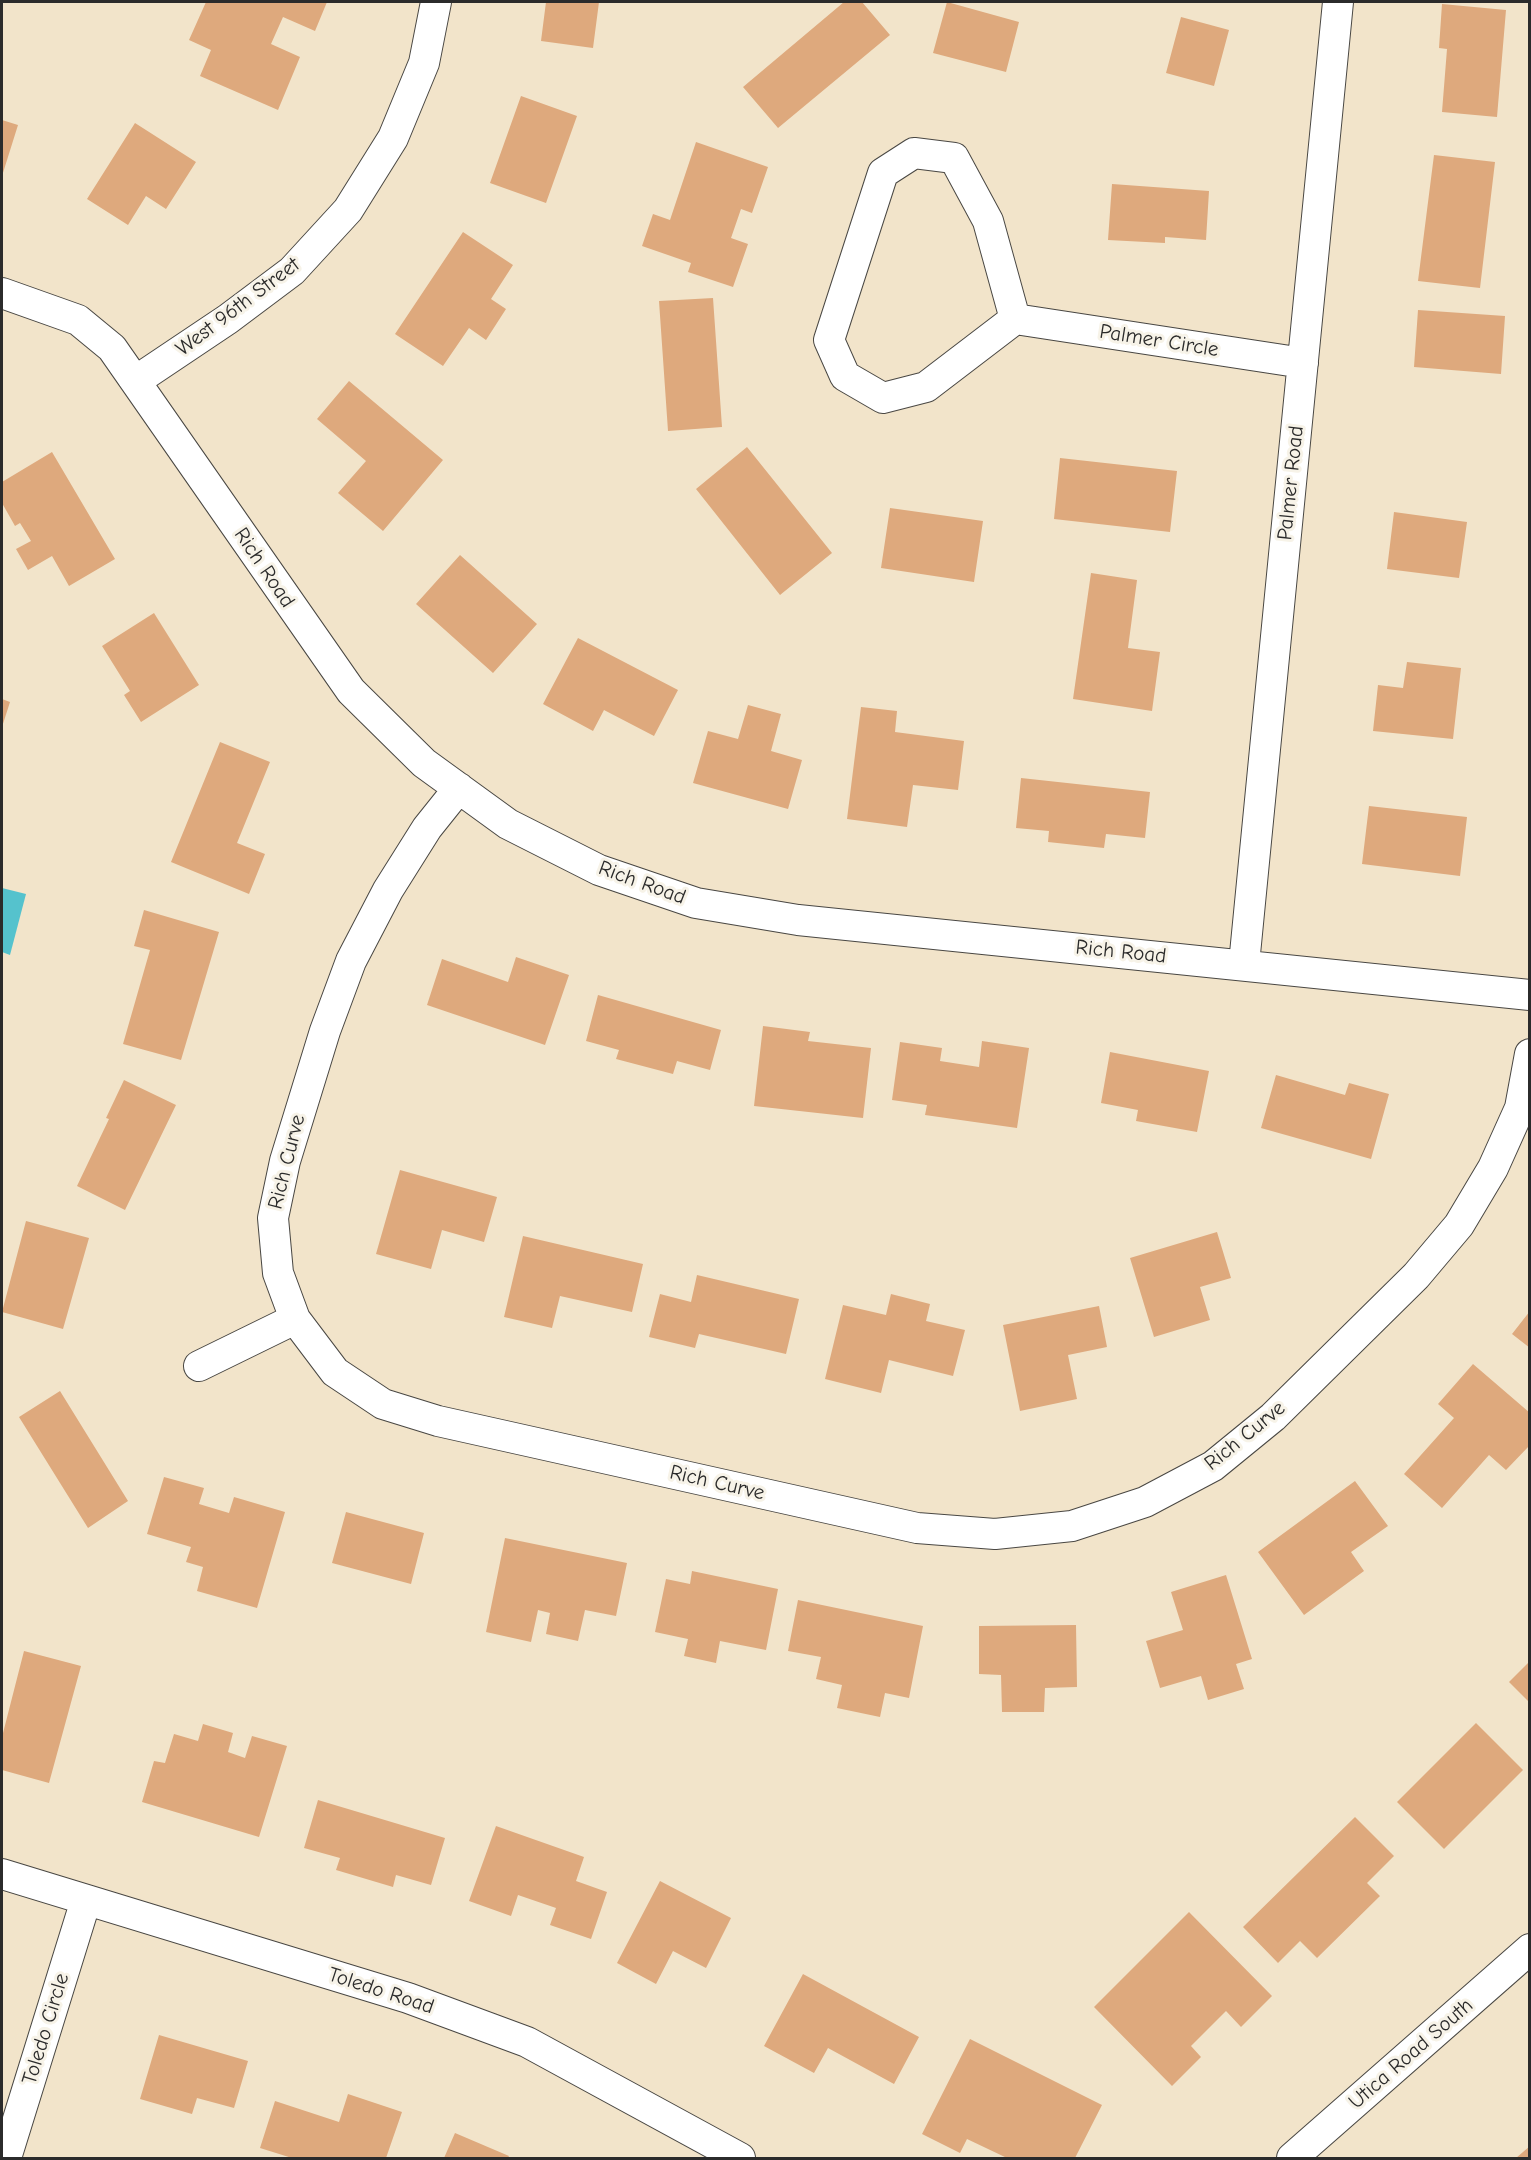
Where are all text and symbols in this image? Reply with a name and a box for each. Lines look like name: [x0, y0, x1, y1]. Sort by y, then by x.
street label: West 96th Street: [171, 252, 305, 362]
street label: Palmer Circle: [1098, 319, 1220, 363]
street label: Palmer Road: [1272, 425, 1310, 541]
street label: Rich Road: [228, 523, 300, 613]
street label: Rich Road: [595, 856, 689, 910]
street label: Rich Road: [1074, 935, 1168, 969]
street label: Rich Curve: [263, 1112, 311, 1212]
street label: Rich Curve: [1200, 1396, 1290, 1476]
street label: Rich Curve: [667, 1460, 767, 1506]
street label: Toledo Road: [325, 1962, 437, 2020]
street label: Toledo Circle: [17, 1970, 75, 2088]
street label: Utica Road South: [1344, 1993, 1478, 2115]

